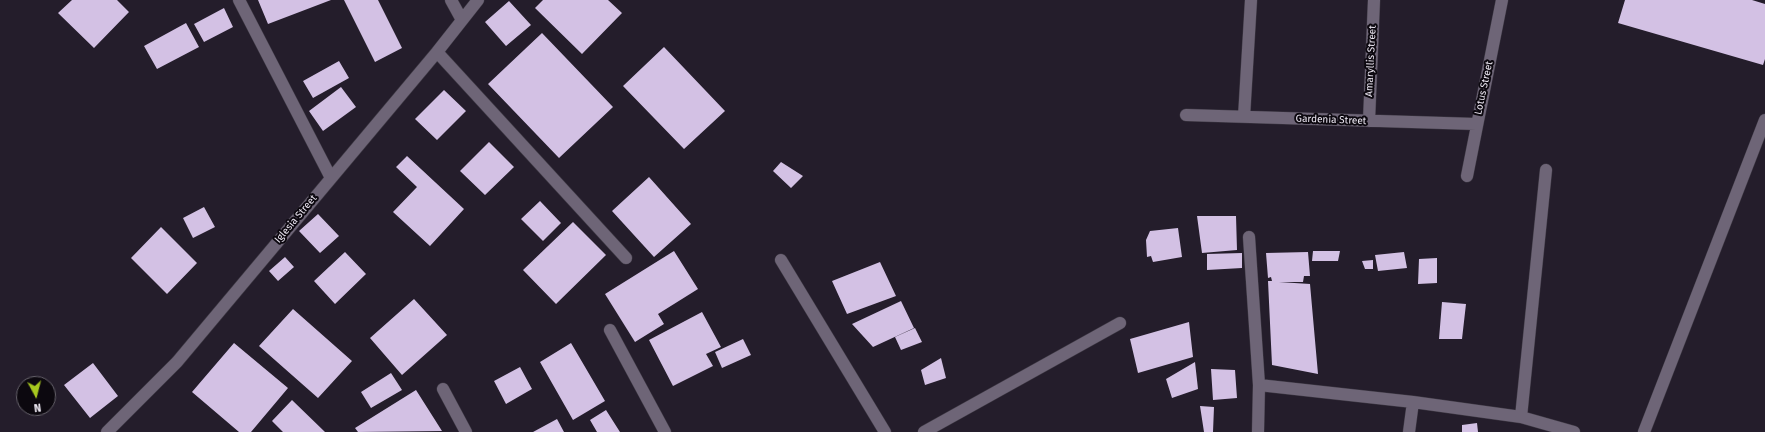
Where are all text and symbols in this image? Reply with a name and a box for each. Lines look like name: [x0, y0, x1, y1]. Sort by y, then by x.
street label: Amaryllis Street: [1363, 25, 1379, 97]
street label: Lotus Street: [1472, 60, 1496, 116]
street label: Gardenia Street: [1295, 113, 1367, 127]
street label: Iglesia Street: [272, 192, 320, 246]
north arrow: [16, 376, 56, 416]
text: N: [33, 401, 42, 414]

